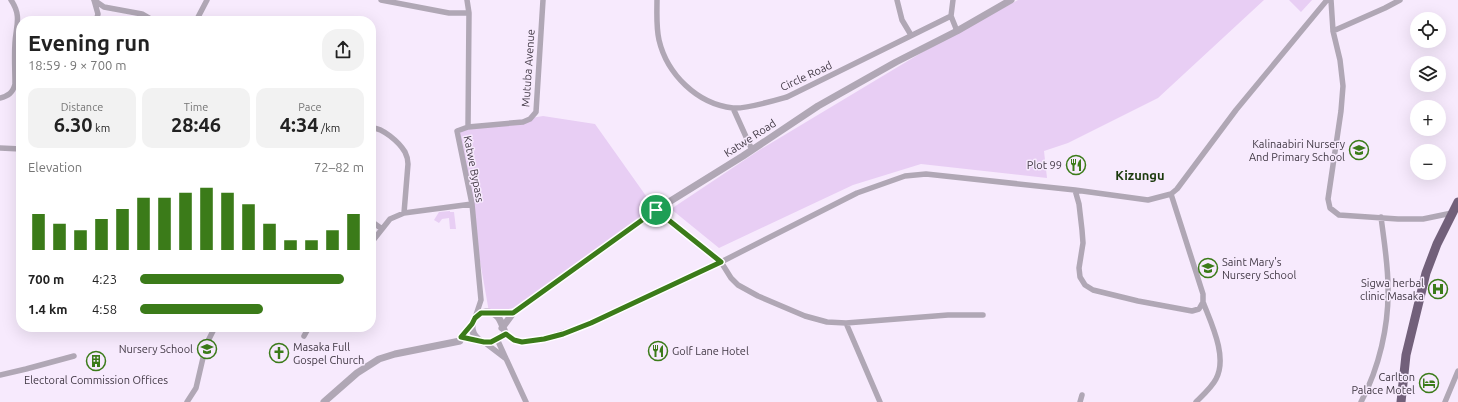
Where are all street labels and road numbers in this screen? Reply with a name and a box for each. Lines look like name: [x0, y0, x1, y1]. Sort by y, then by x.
street label: Mutuba Avenue: [519, 29, 537, 107]
street label: Circle Road: [778, 59, 834, 93]
street label: Katwe Road: [722, 117, 778, 159]
street label: Katwe Bypass: [462, 135, 486, 204]

